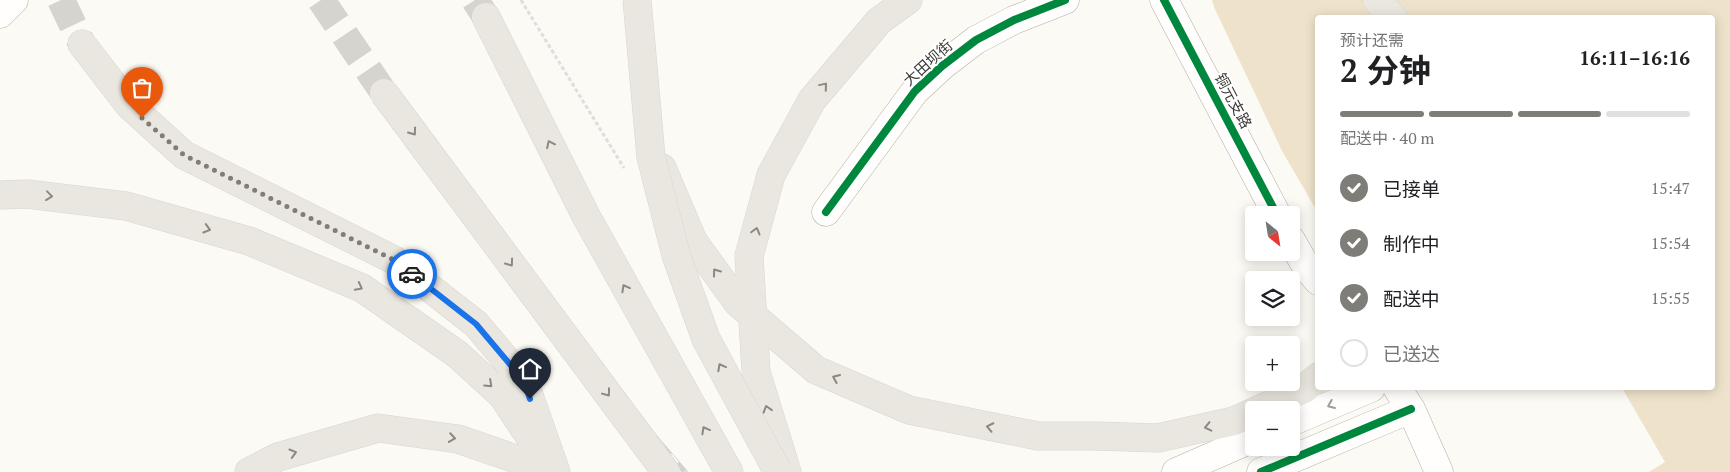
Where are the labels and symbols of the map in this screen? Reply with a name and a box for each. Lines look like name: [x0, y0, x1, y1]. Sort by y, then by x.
street label: 大田坝街: [898, 35, 956, 90]
pin: [121, 67, 163, 118]
street label: 铜元支路: [1211, 69, 1257, 132]
one-way arrow: [818, 82, 827, 91]
one-way arrow: [407, 126, 416, 136]
one-way arrow: [546, 140, 556, 149]
one-way arrow: [45, 190, 53, 201]
north arrow: [1245, 206, 1300, 261]
one-way arrow: [203, 223, 211, 233]
one-way arrow: [750, 228, 760, 236]
courier: [387, 249, 437, 299]
one-way arrow: [504, 257, 512, 266]
one-way arrow: [713, 268, 722, 278]
one-way arrow: [353, 281, 362, 291]
one-way arrow: [622, 284, 632, 293]
pin: [509, 348, 551, 399]
one-way arrow: [717, 364, 727, 373]
one-way arrow: [832, 374, 841, 385]
one-way arrow: [483, 378, 492, 387]
one-way arrow: [601, 387, 610, 397]
one-way arrow: [1327, 398, 1336, 409]
one-way arrow: [763, 405, 773, 413]
one-way arrow: [1203, 421, 1212, 431]
one-way arrow: [986, 422, 995, 432]
one-way arrow: [701, 426, 711, 435]
one-way arrow: [448, 432, 456, 443]
one-way arrow: [289, 448, 297, 458]

